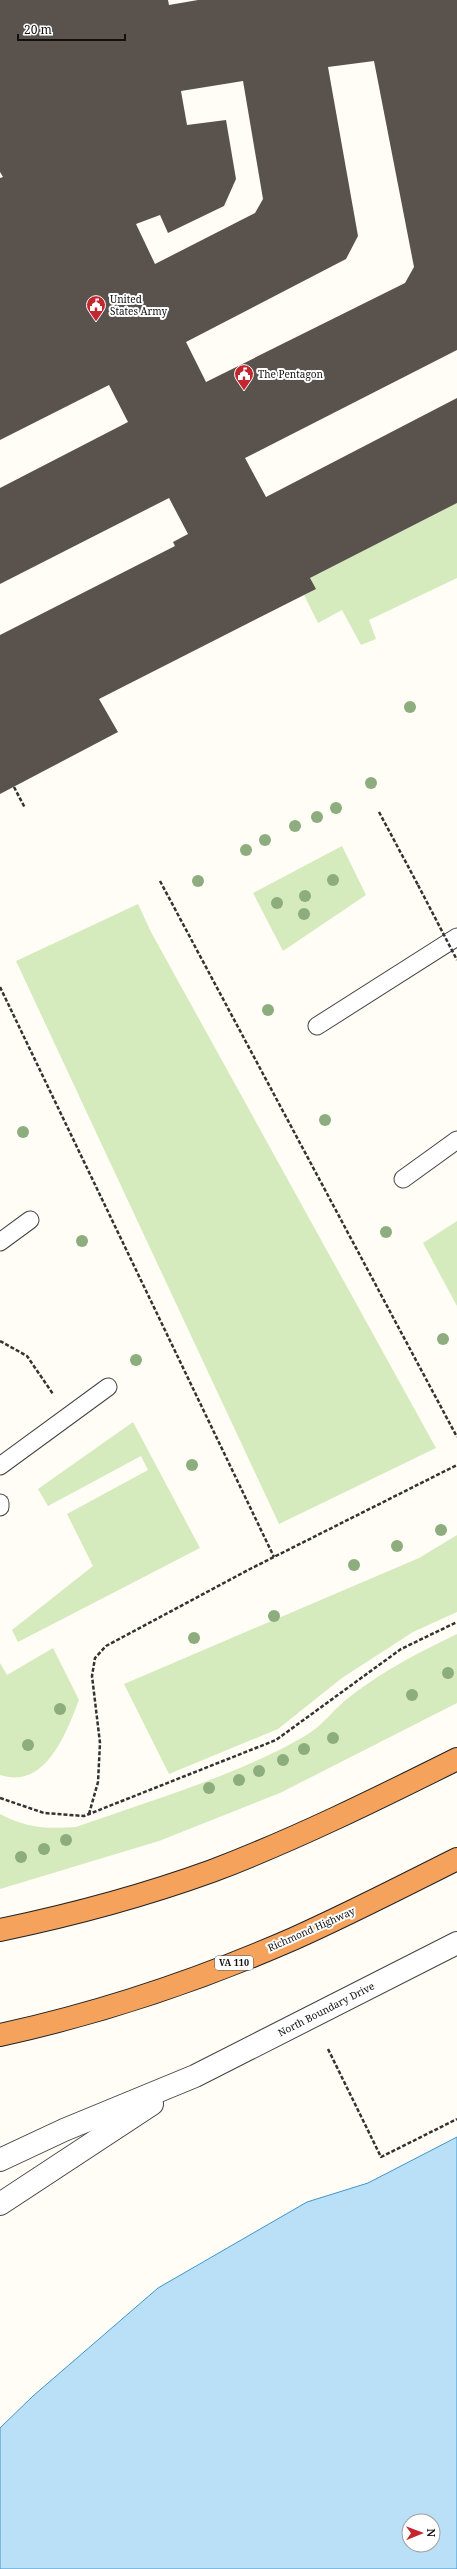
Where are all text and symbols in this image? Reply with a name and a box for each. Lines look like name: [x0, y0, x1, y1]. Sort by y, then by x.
scale bar: [18, 16, 125, 42]
text: 20 m: [24, 21, 52, 38]
place label: United States Army: [110, 292, 168, 318]
public building icon: United States Army: [85, 294, 107, 322]
public building icon: The Pentagon: [233, 363, 255, 391]
place label: The Pentagon: [258, 367, 324, 381]
street label: Richmond Highway: [265, 1903, 357, 1955]
road number: VA 110: [215, 1956, 253, 1970]
street label: North Boundary Drive: [275, 1979, 377, 2039]
north arrow: [401, 2513, 441, 2553]
text: N: [424, 2528, 439, 2538]

